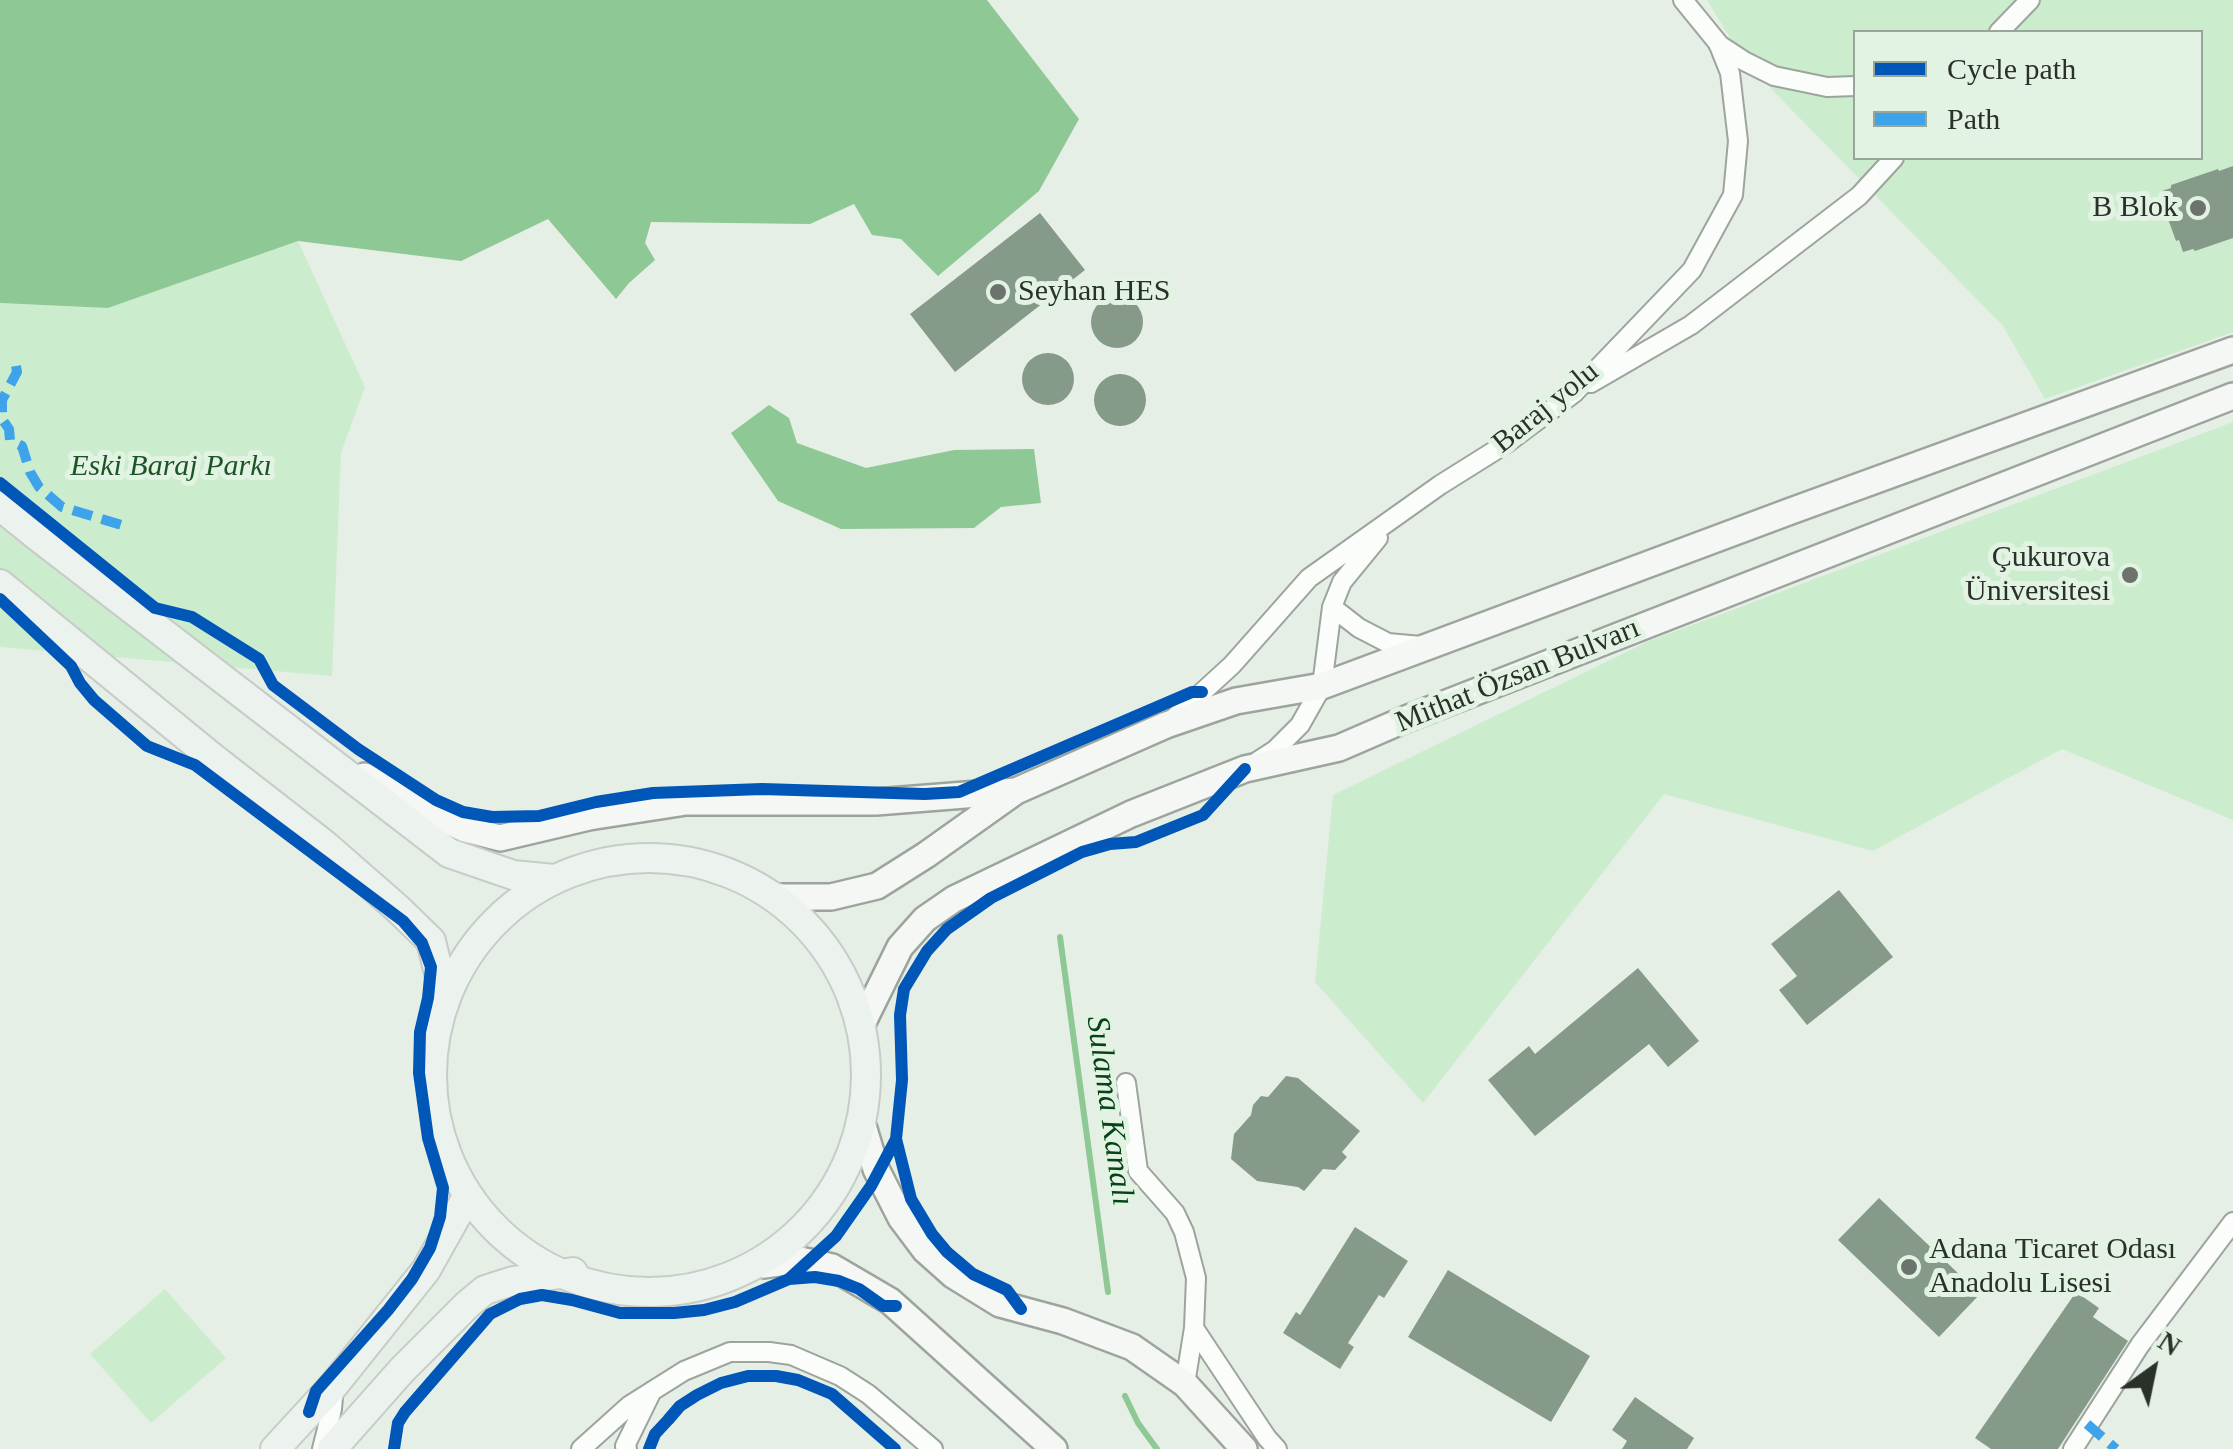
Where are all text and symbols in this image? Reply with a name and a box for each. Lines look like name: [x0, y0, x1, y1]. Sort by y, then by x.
legend: [1853, 30, 2203, 160]
text: Cycle path: [1947, 52, 2076, 85]
text: Path: [1947, 102, 2000, 135]
place label: B Blok: [2092, 190, 2178, 226]
marker: B Blok: [2187, 197, 2209, 219]
place label: Seyhan HES: [1018, 274, 1170, 310]
marker: Seyhan HES: [987, 281, 1009, 303]
street label: Baraj yolu: [1486, 354, 1606, 462]
park label: Eski Baraj Parkı: [70, 449, 272, 485]
place label: Çukurova Üniversitesi: [1965, 540, 2110, 610]
marker: Çukurova Üniversitesi: [2119, 564, 2141, 586]
street label: Mithat Özsan Bulvarı: [1391, 611, 1645, 741]
water label: Sulama Kanalı: [1077, 1014, 1141, 1208]
place label: Adana Ticaret Odası Anadolu Lisesi: [1929, 1232, 2176, 1302]
marker: Adana Ticaret Odası Anadolu Lisesi: [1898, 1256, 1920, 1278]
north arrow: [2103, 1319, 2203, 1419]
text: N: [2153, 1325, 2187, 1362]

